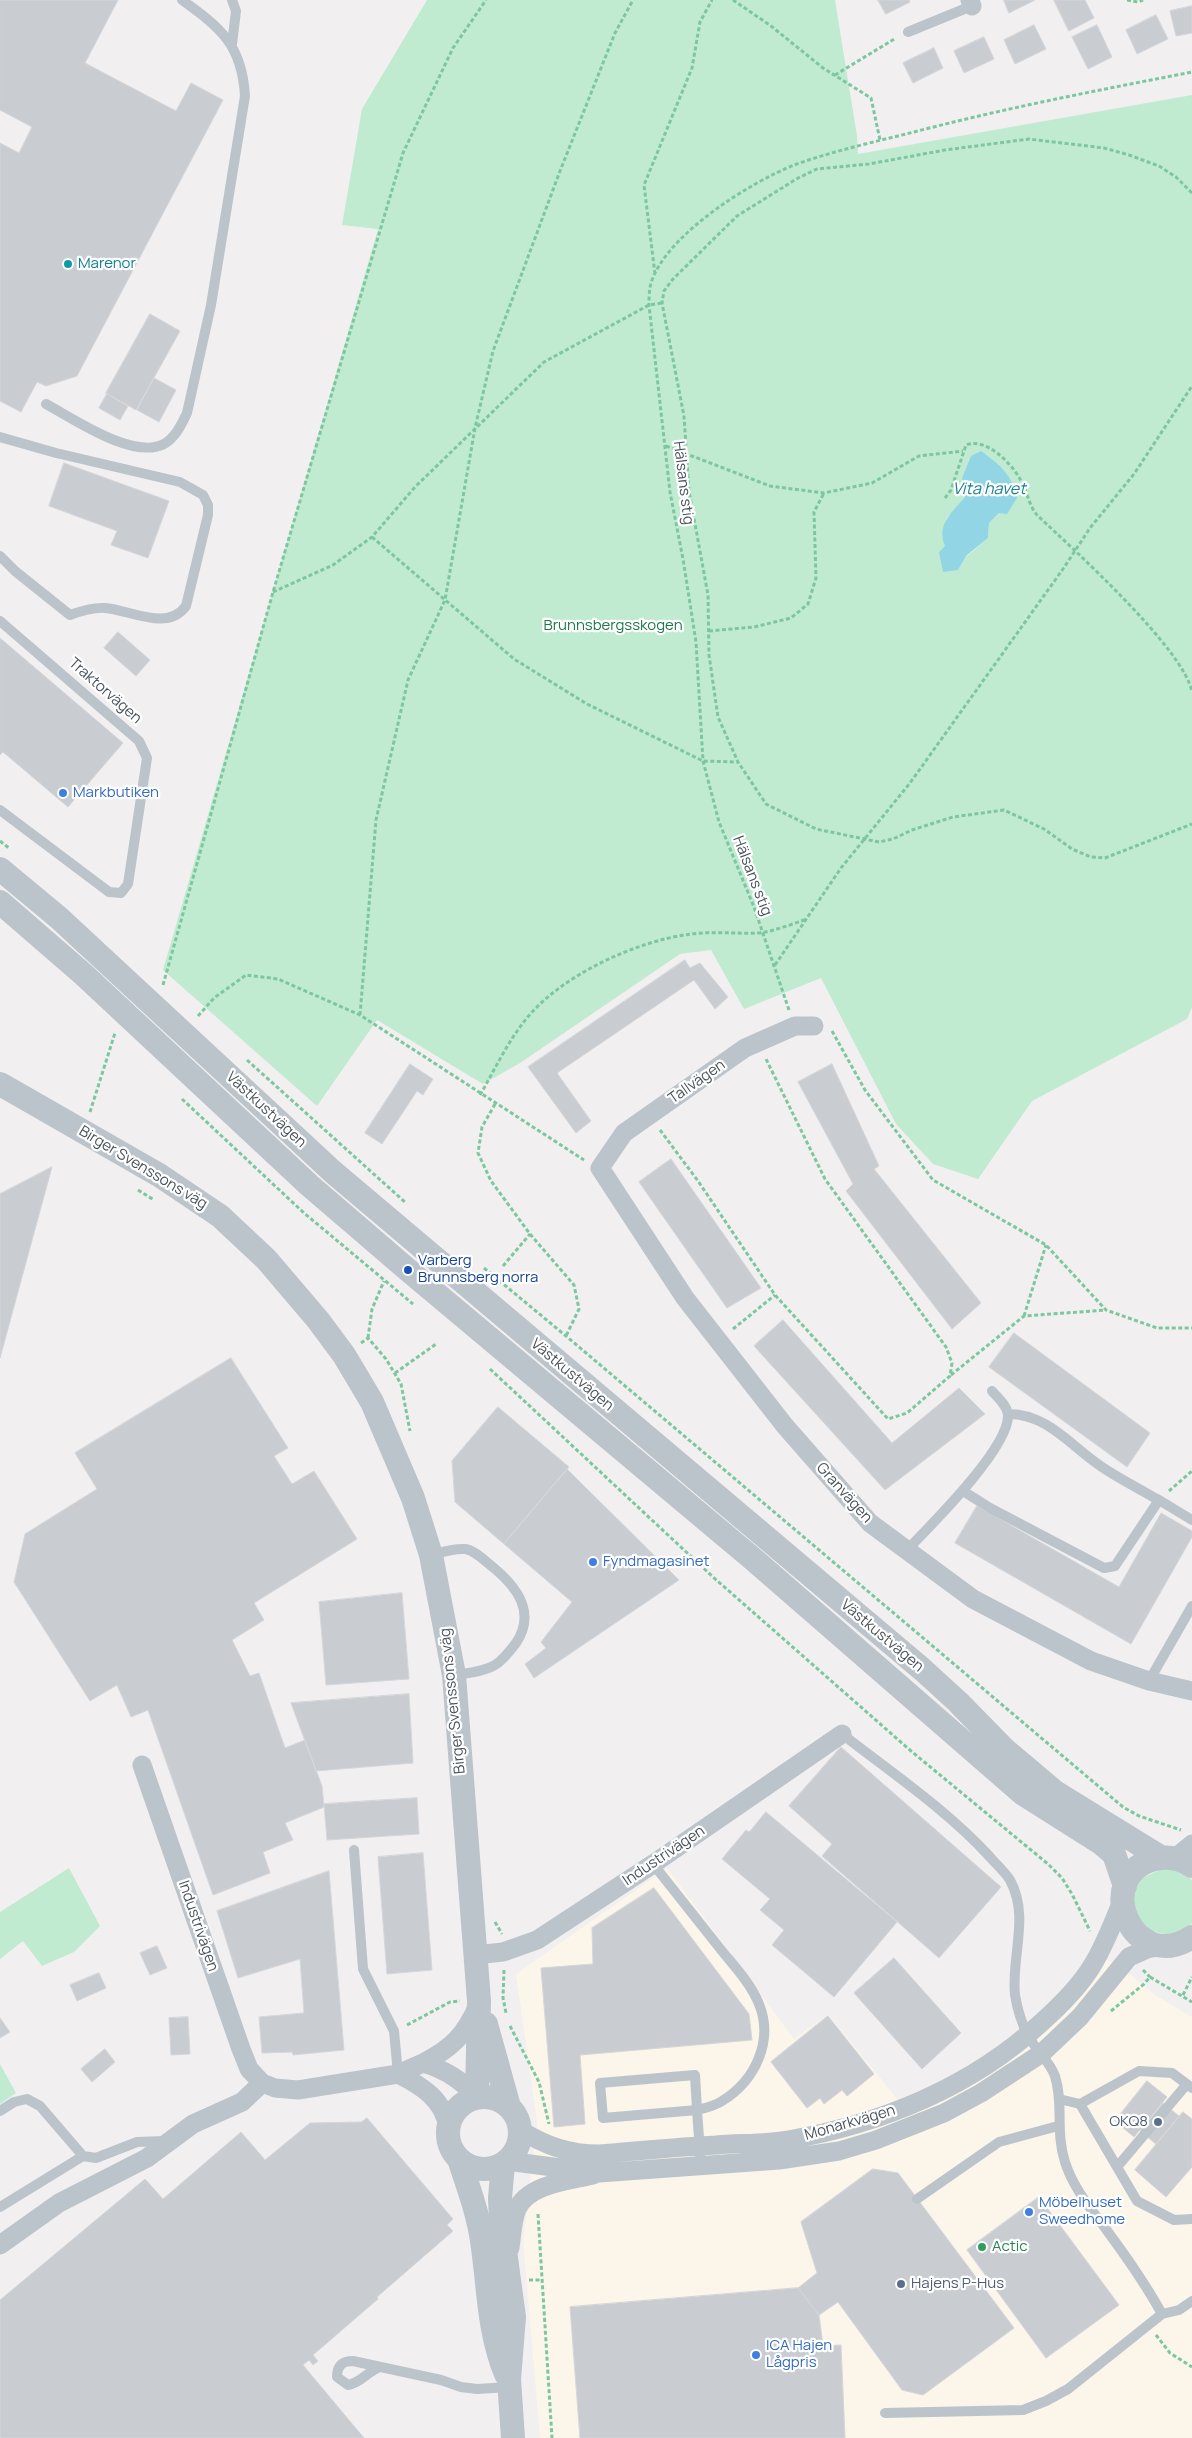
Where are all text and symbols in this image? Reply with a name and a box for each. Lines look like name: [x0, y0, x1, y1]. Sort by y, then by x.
place label: Marenor: [78, 255, 136, 273]
marker: Marenor: [62, 258, 74, 270]
street label: Hälsans stig: [669, 440, 697, 526]
water label: Vita havet: [952, 480, 1026, 500]
park label: Brunnsbergsskogen: [543, 617, 683, 635]
street label: Traktorvägen: [65, 654, 145, 728]
place label: Markbutiken: [73, 784, 159, 802]
marker: Markbutiken: [57, 787, 69, 799]
street label: Hälsans stig: [728, 833, 776, 919]
street label: Tallvägen: [665, 1056, 729, 1108]
street label: Västkustvägen: [222, 1068, 310, 1152]
street label: Birger Svenssons väg: [76, 1123, 210, 1213]
place label: Varberg Brunnsberg norra: [418, 1252, 538, 1287]
marker: Varberg Brunnsberg norra: [402, 1264, 414, 1276]
street label: Västkustvägen: [527, 1335, 617, 1415]
street label: Granvägen: [812, 1459, 876, 1527]
place label: Fyndmagasinet: [603, 1553, 709, 1571]
marker: Fyndmagasinet: [587, 1556, 599, 1568]
street label: Västkustvägen: [837, 1596, 927, 1676]
street label: Birger Svenssons väg: [436, 1627, 470, 1775]
street label: Industrivägen: [620, 1822, 708, 1890]
street label: Industrivägen: [174, 1878, 222, 1974]
street label: Monarkvägen: [803, 2101, 897, 2145]
place label: OKQ8: [1109, 2113, 1148, 2131]
marker: OKQ8: [1152, 2116, 1164, 2128]
place label: Möbelhuset Sweedhome: [1039, 2194, 1125, 2229]
marker: Möbelhuset Sweedhome: [1023, 2206, 1035, 2218]
place label: Actic: [992, 2238, 1028, 2256]
marker: Actic: [976, 2241, 988, 2253]
place label: Hajens P-Hus: [911, 2275, 1004, 2293]
marker: Hajens P-Hus: [895, 2278, 907, 2290]
place label: ICA Hajen Lågpris: [766, 2337, 832, 2372]
marker: ICA Hajen Lågpris: [750, 2349, 762, 2361]

